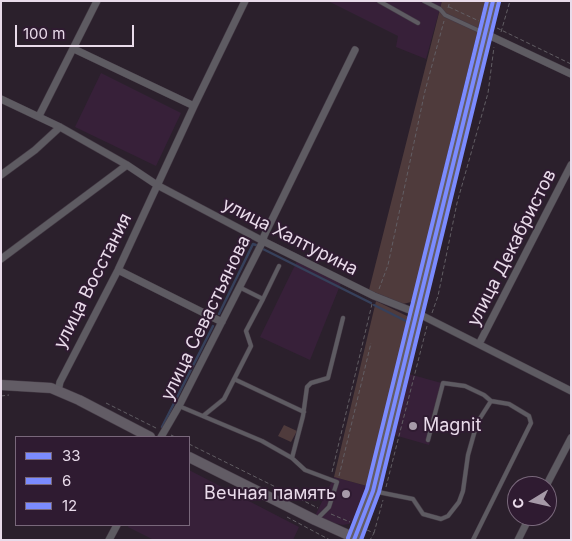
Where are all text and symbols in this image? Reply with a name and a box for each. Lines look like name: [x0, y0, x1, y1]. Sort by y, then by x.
scale bar: [18, 15, 136, 47]
text: 100 m: [23, 24, 65, 43]
street label: улица Декабристов: [463, 166, 561, 330]
street label: улица Халтурина: [219, 194, 361, 280]
street label: улица Восстания: [50, 210, 136, 352]
street label: улица Севастьянова: [157, 232, 255, 404]
place label: Magnit: [423, 415, 481, 437]
marker: Magnit: [407, 420, 419, 432]
legend: [15, 436, 190, 526]
text: 33: [62, 446, 81, 465]
text: 6: [62, 471, 71, 490]
north arrow: [507, 476, 557, 526]
place label: Вечная память: [204, 483, 336, 505]
marker: Вечная память: [340, 488, 352, 500]
text: 12: [62, 496, 77, 515]
text: С: [508, 497, 527, 510]

